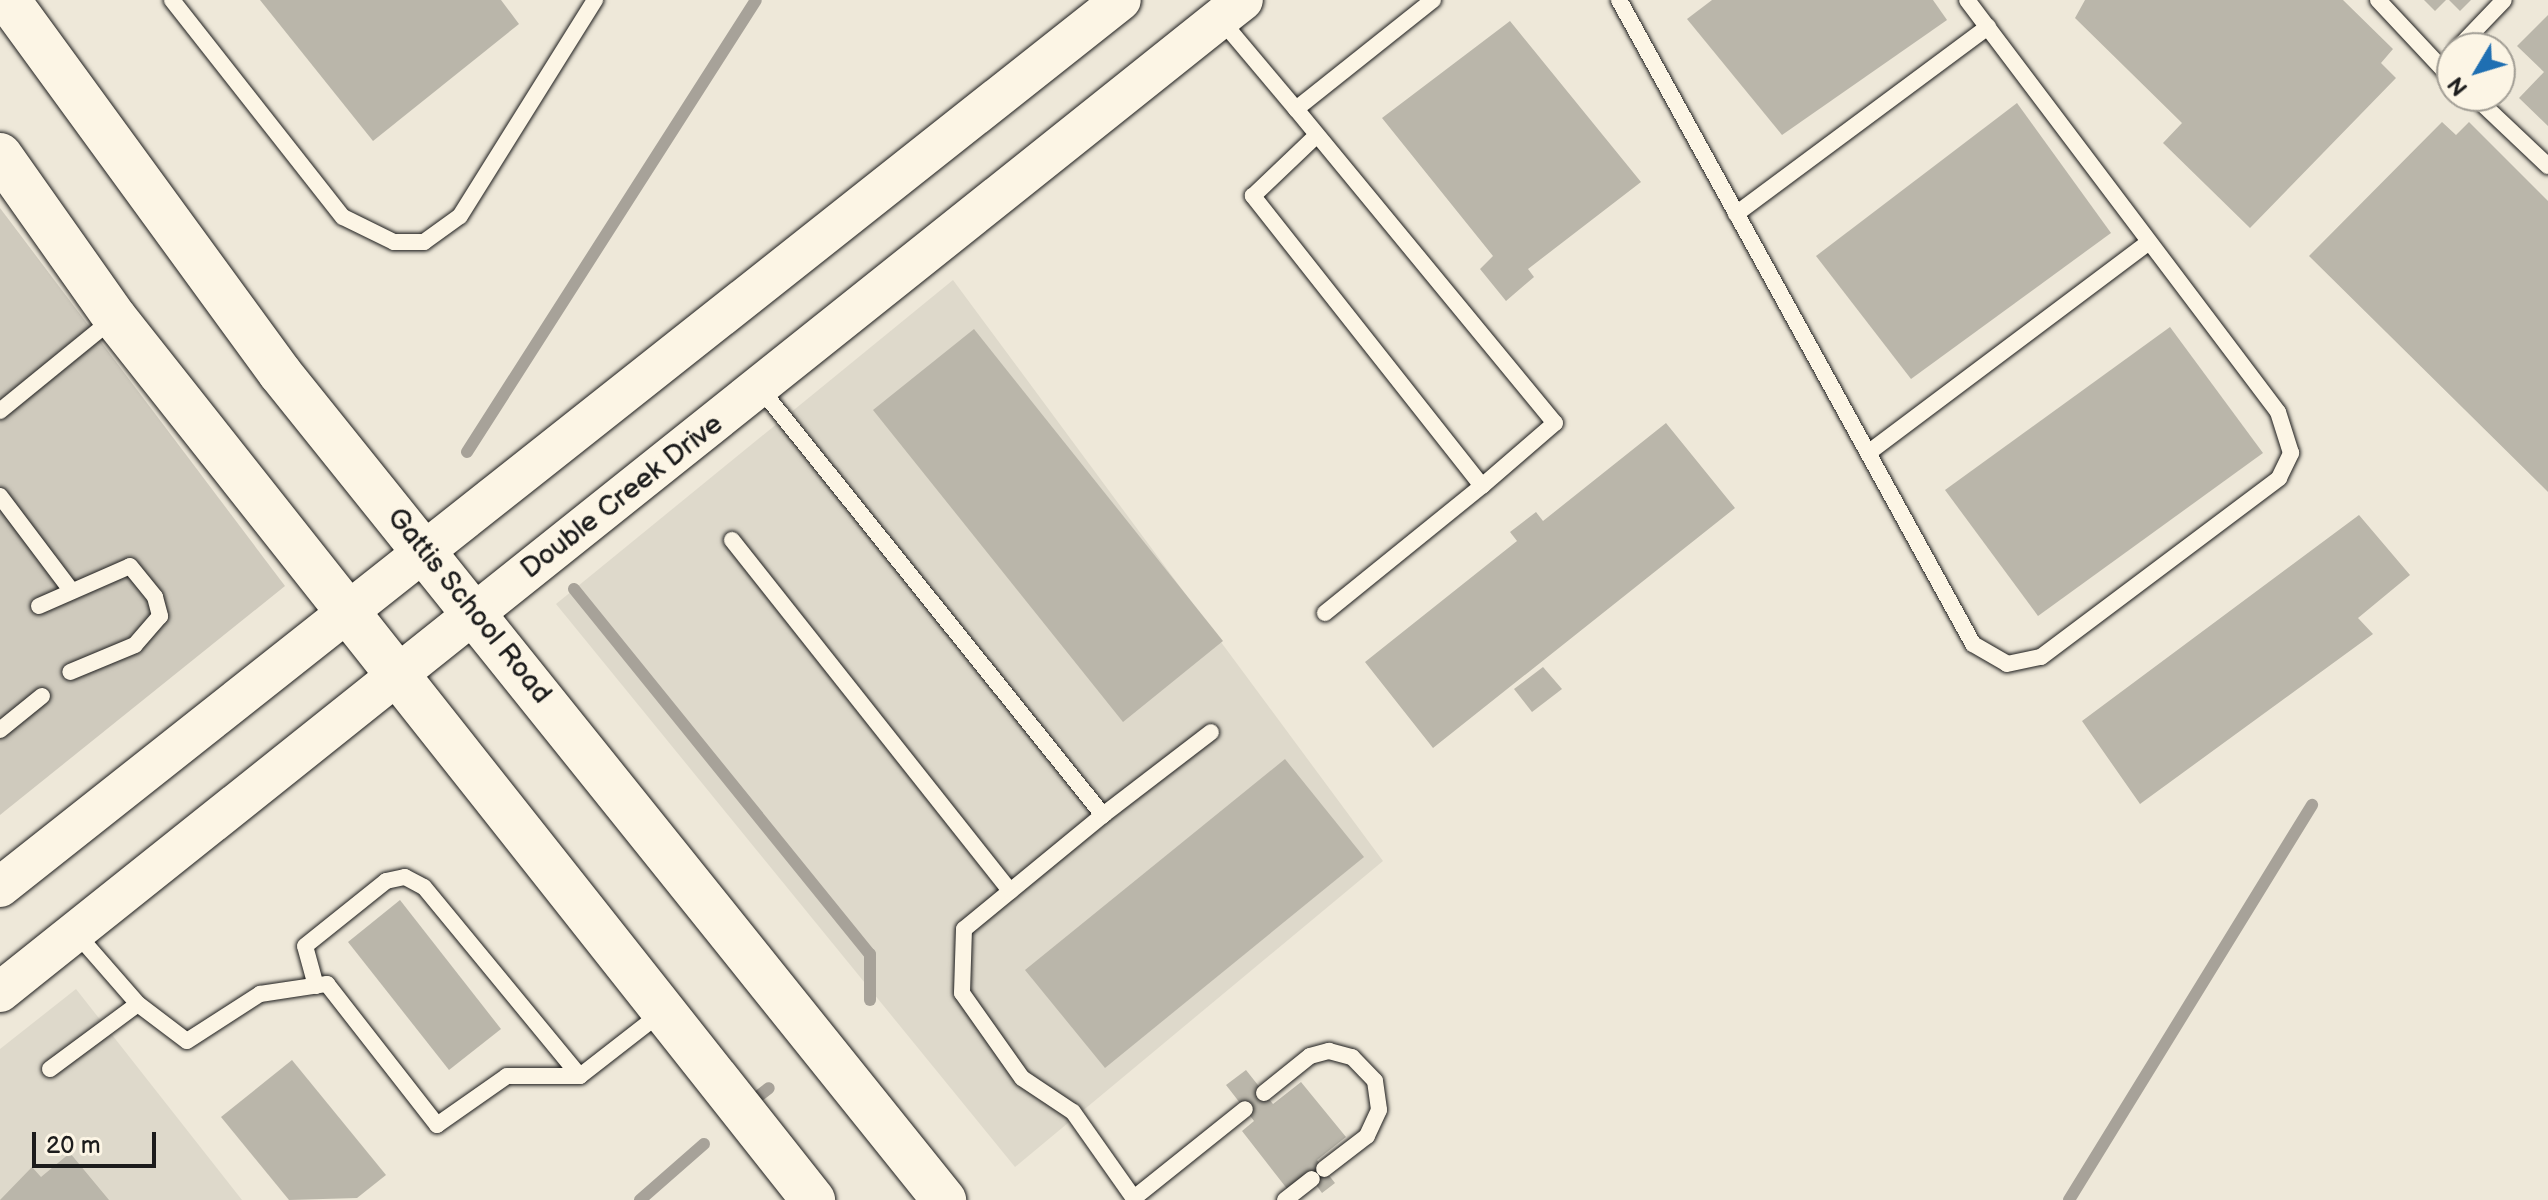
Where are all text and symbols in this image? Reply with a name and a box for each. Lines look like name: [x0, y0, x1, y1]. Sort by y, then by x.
north arrow: [2436, 32, 2516, 112]
text: N: [2443, 71, 2474, 101]
street label: Double Creek Drive: [514, 408, 730, 586]
street label: Gattis School Road: [380, 501, 558, 711]
scale bar: [36, 1116, 160, 1166]
text: 20 m: [46, 1131, 101, 1160]

